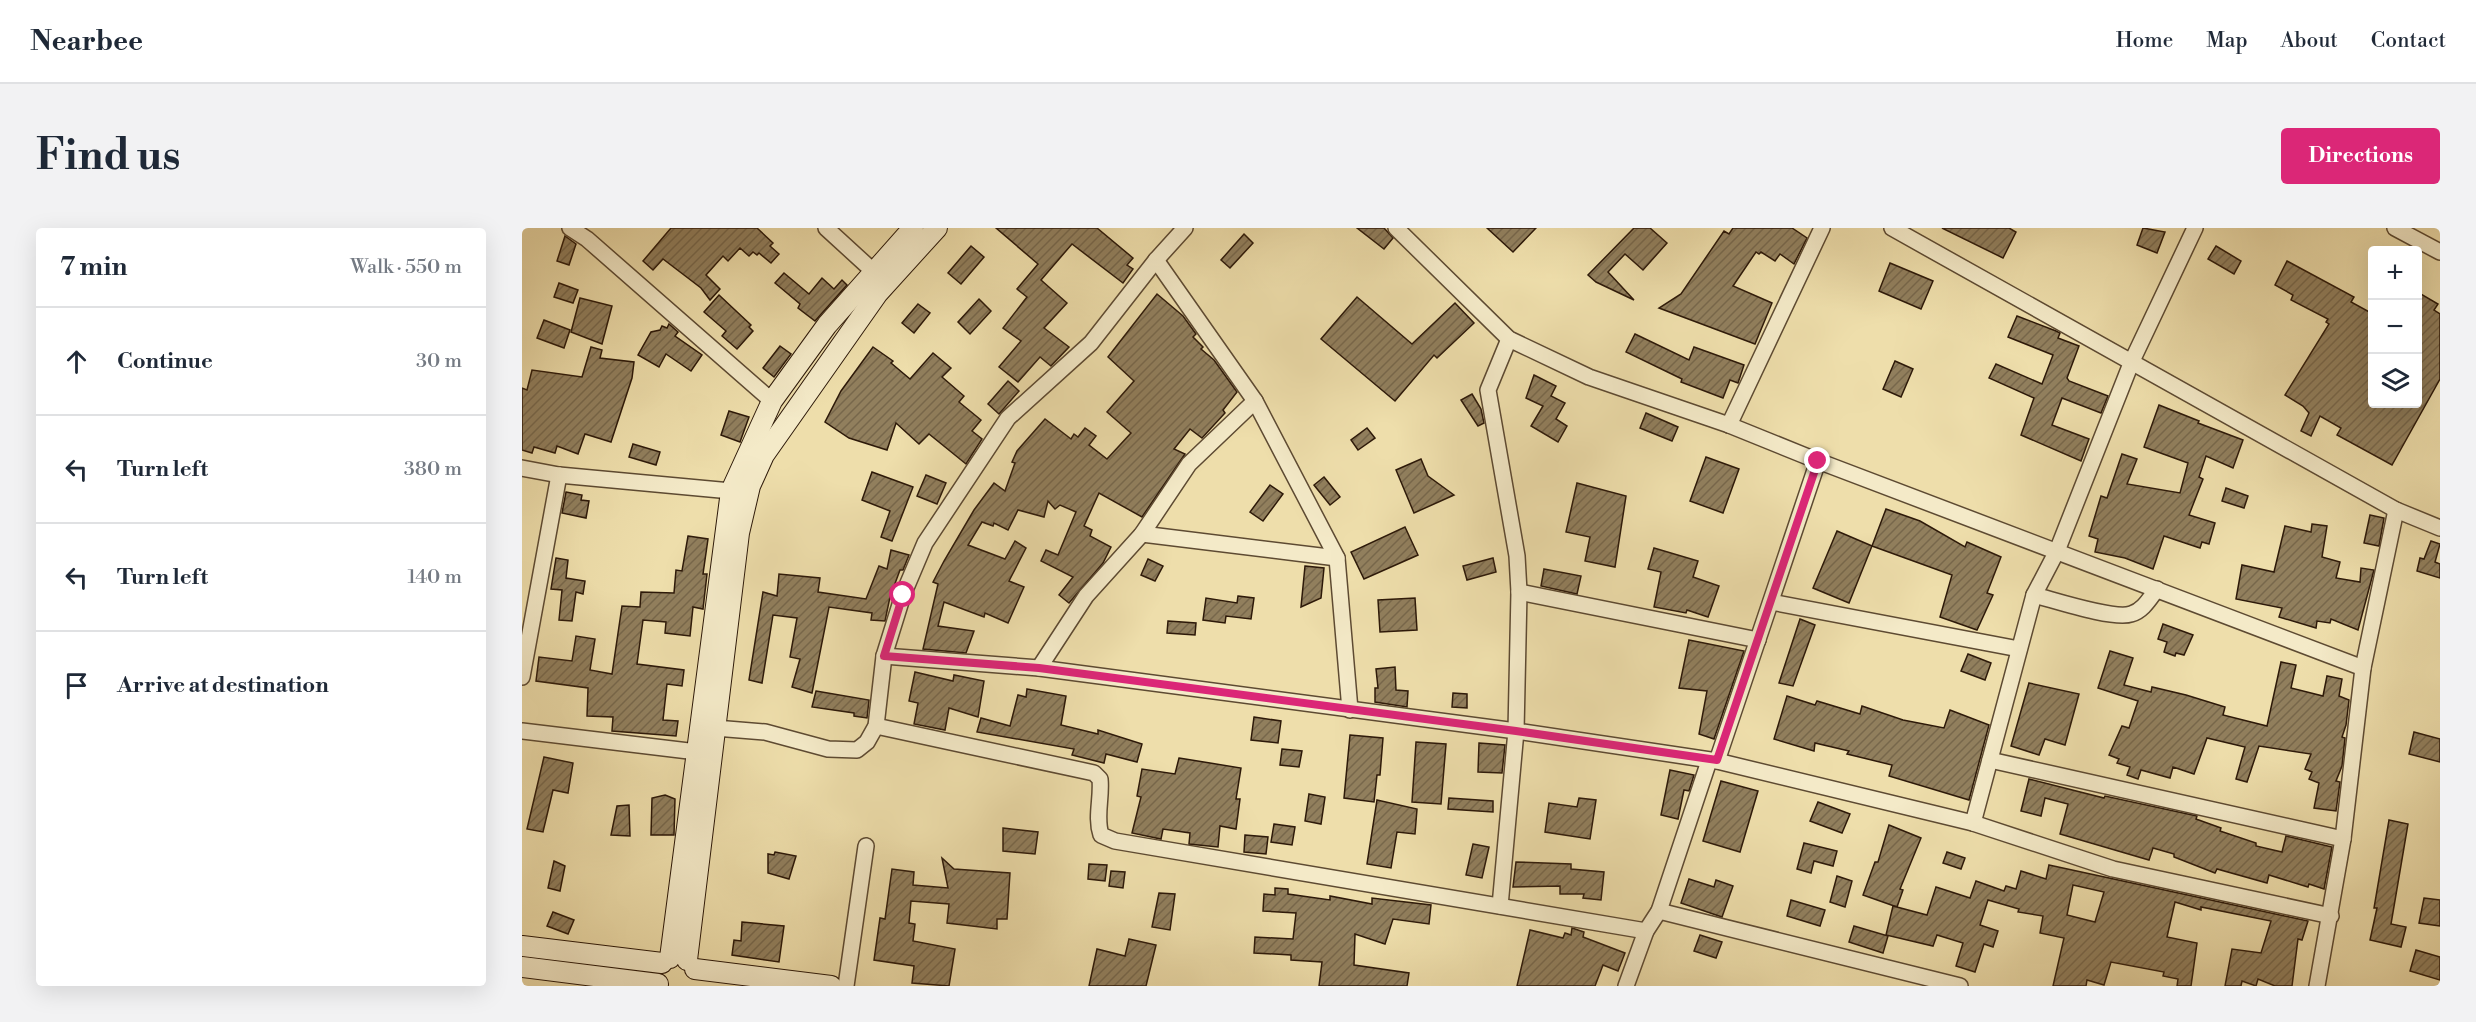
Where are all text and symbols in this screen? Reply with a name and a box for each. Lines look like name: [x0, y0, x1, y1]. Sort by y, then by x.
text: Nearbee: [30, 24, 143, 59]
text: Home: [2116, 28, 2173, 54]
text: Map: [2206, 28, 2248, 54]
text: About: [2281, 28, 2338, 54]
text: Contact: [2371, 28, 2446, 54]
button: Directions: [2281, 128, 2440, 184]
text: Find us: [36, 130, 180, 183]
map controls: [2368, 246, 2422, 408]
button: +: [2368, 246, 2422, 300]
text: 7 min: [60, 251, 127, 283]
text: Walk · 550 m: [350, 255, 462, 280]
button: −: [2368, 300, 2422, 354]
icon: ahead: [60, 345, 93, 378]
text: Continue: [117, 348, 213, 375]
text: 30 m: [416, 349, 462, 374]
button: layers: [2368, 354, 2422, 408]
route end: [1804, 447, 1830, 473]
icon: left: [60, 453, 93, 486]
text: Turn left: [117, 456, 208, 483]
text: 380 m: [404, 457, 462, 482]
icon: left: [60, 561, 93, 594]
text: Turn left: [117, 564, 208, 591]
text: 140 m: [407, 565, 462, 590]
route start: [889, 581, 915, 607]
icon: arrive: [60, 669, 93, 702]
text: Arrive at destination: [117, 672, 329, 699]

